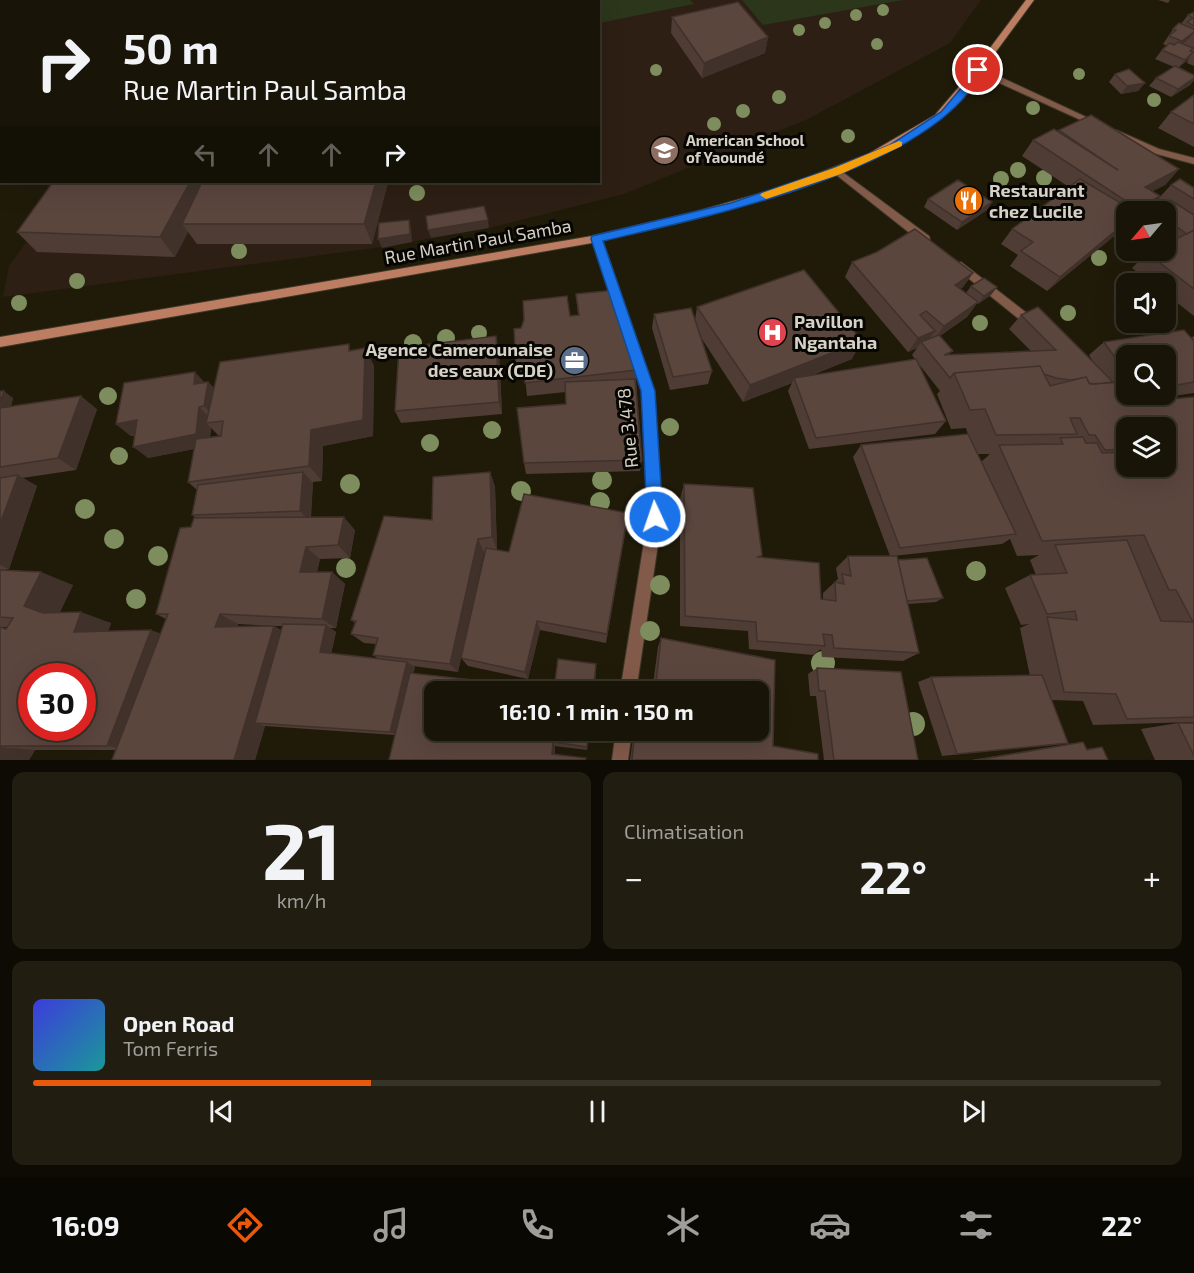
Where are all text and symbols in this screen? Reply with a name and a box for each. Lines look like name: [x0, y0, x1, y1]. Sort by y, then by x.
text: 50 m: [123, 22, 219, 72]
icon: right: [24, 24, 102, 102]
pin: [952, 44, 1003, 95]
icon: arrive: [961, 53, 994, 86]
text: Rue Martin Paul Samba: [123, 73, 407, 105]
place label: American School of Yaoundé: [686, 131, 805, 166]
school or university icon: American School of Yaoundé: [649, 134, 681, 166]
icon: left: [189, 138, 222, 171]
icon: ahead: [252, 138, 285, 171]
icon: ahead: [315, 138, 348, 171]
icon: right: [378, 138, 411, 171]
place label: Restaurant chez Lucile: [989, 179, 1085, 222]
restaurant icon: Restaurant chez Lucile: [952, 185, 984, 217]
north arrow: [1116, 201, 1176, 261]
map controls: [1116, 201, 1176, 477]
street label: Rue Martin Paul Samba: [383, 214, 573, 268]
button: sound: [1116, 273, 1176, 333]
place label: Pavillon Ngantaha: [794, 310, 877, 353]
hospital icon: Pavillon Ngantaha: [757, 316, 789, 348]
place label: Agence Camerounaise des eaux (CDE): [365, 338, 553, 381]
office icon: Agence Camerounaise des eaux (CDE): [558, 344, 590, 376]
button: search: [1116, 345, 1176, 405]
street label: Rue 3.478: [612, 387, 642, 469]
button: layers: [1116, 417, 1176, 477]
position arrow: [623, 485, 687, 549]
speed limit sign: 30: [18, 663, 96, 741]
text: 16:10 · 1 min · 150 m: [499, 698, 694, 724]
text: 21: [262, 802, 341, 896]
text: Climatisation: [624, 819, 744, 843]
text: 22°: [859, 849, 927, 903]
text: −: [624, 857, 643, 897]
text: +: [1143, 857, 1161, 897]
text: km/h: [277, 888, 326, 912]
text: Open Road: [123, 1010, 235, 1036]
text: Tom Ferris: [123, 1036, 218, 1060]
icon: previous: [205, 1095, 238, 1128]
icon: pause: [581, 1095, 614, 1128]
icon: next: [957, 1095, 990, 1128]
icon: directions: [224, 1204, 266, 1246]
icon: music: [370, 1204, 412, 1246]
icon: phone: [516, 1204, 558, 1246]
icon: climate: [662, 1204, 704, 1246]
icon: car: [809, 1204, 851, 1246]
icon: filters: [955, 1204, 997, 1246]
text: 16:09: [52, 1209, 120, 1241]
text: 22°: [1101, 1209, 1142, 1241]

